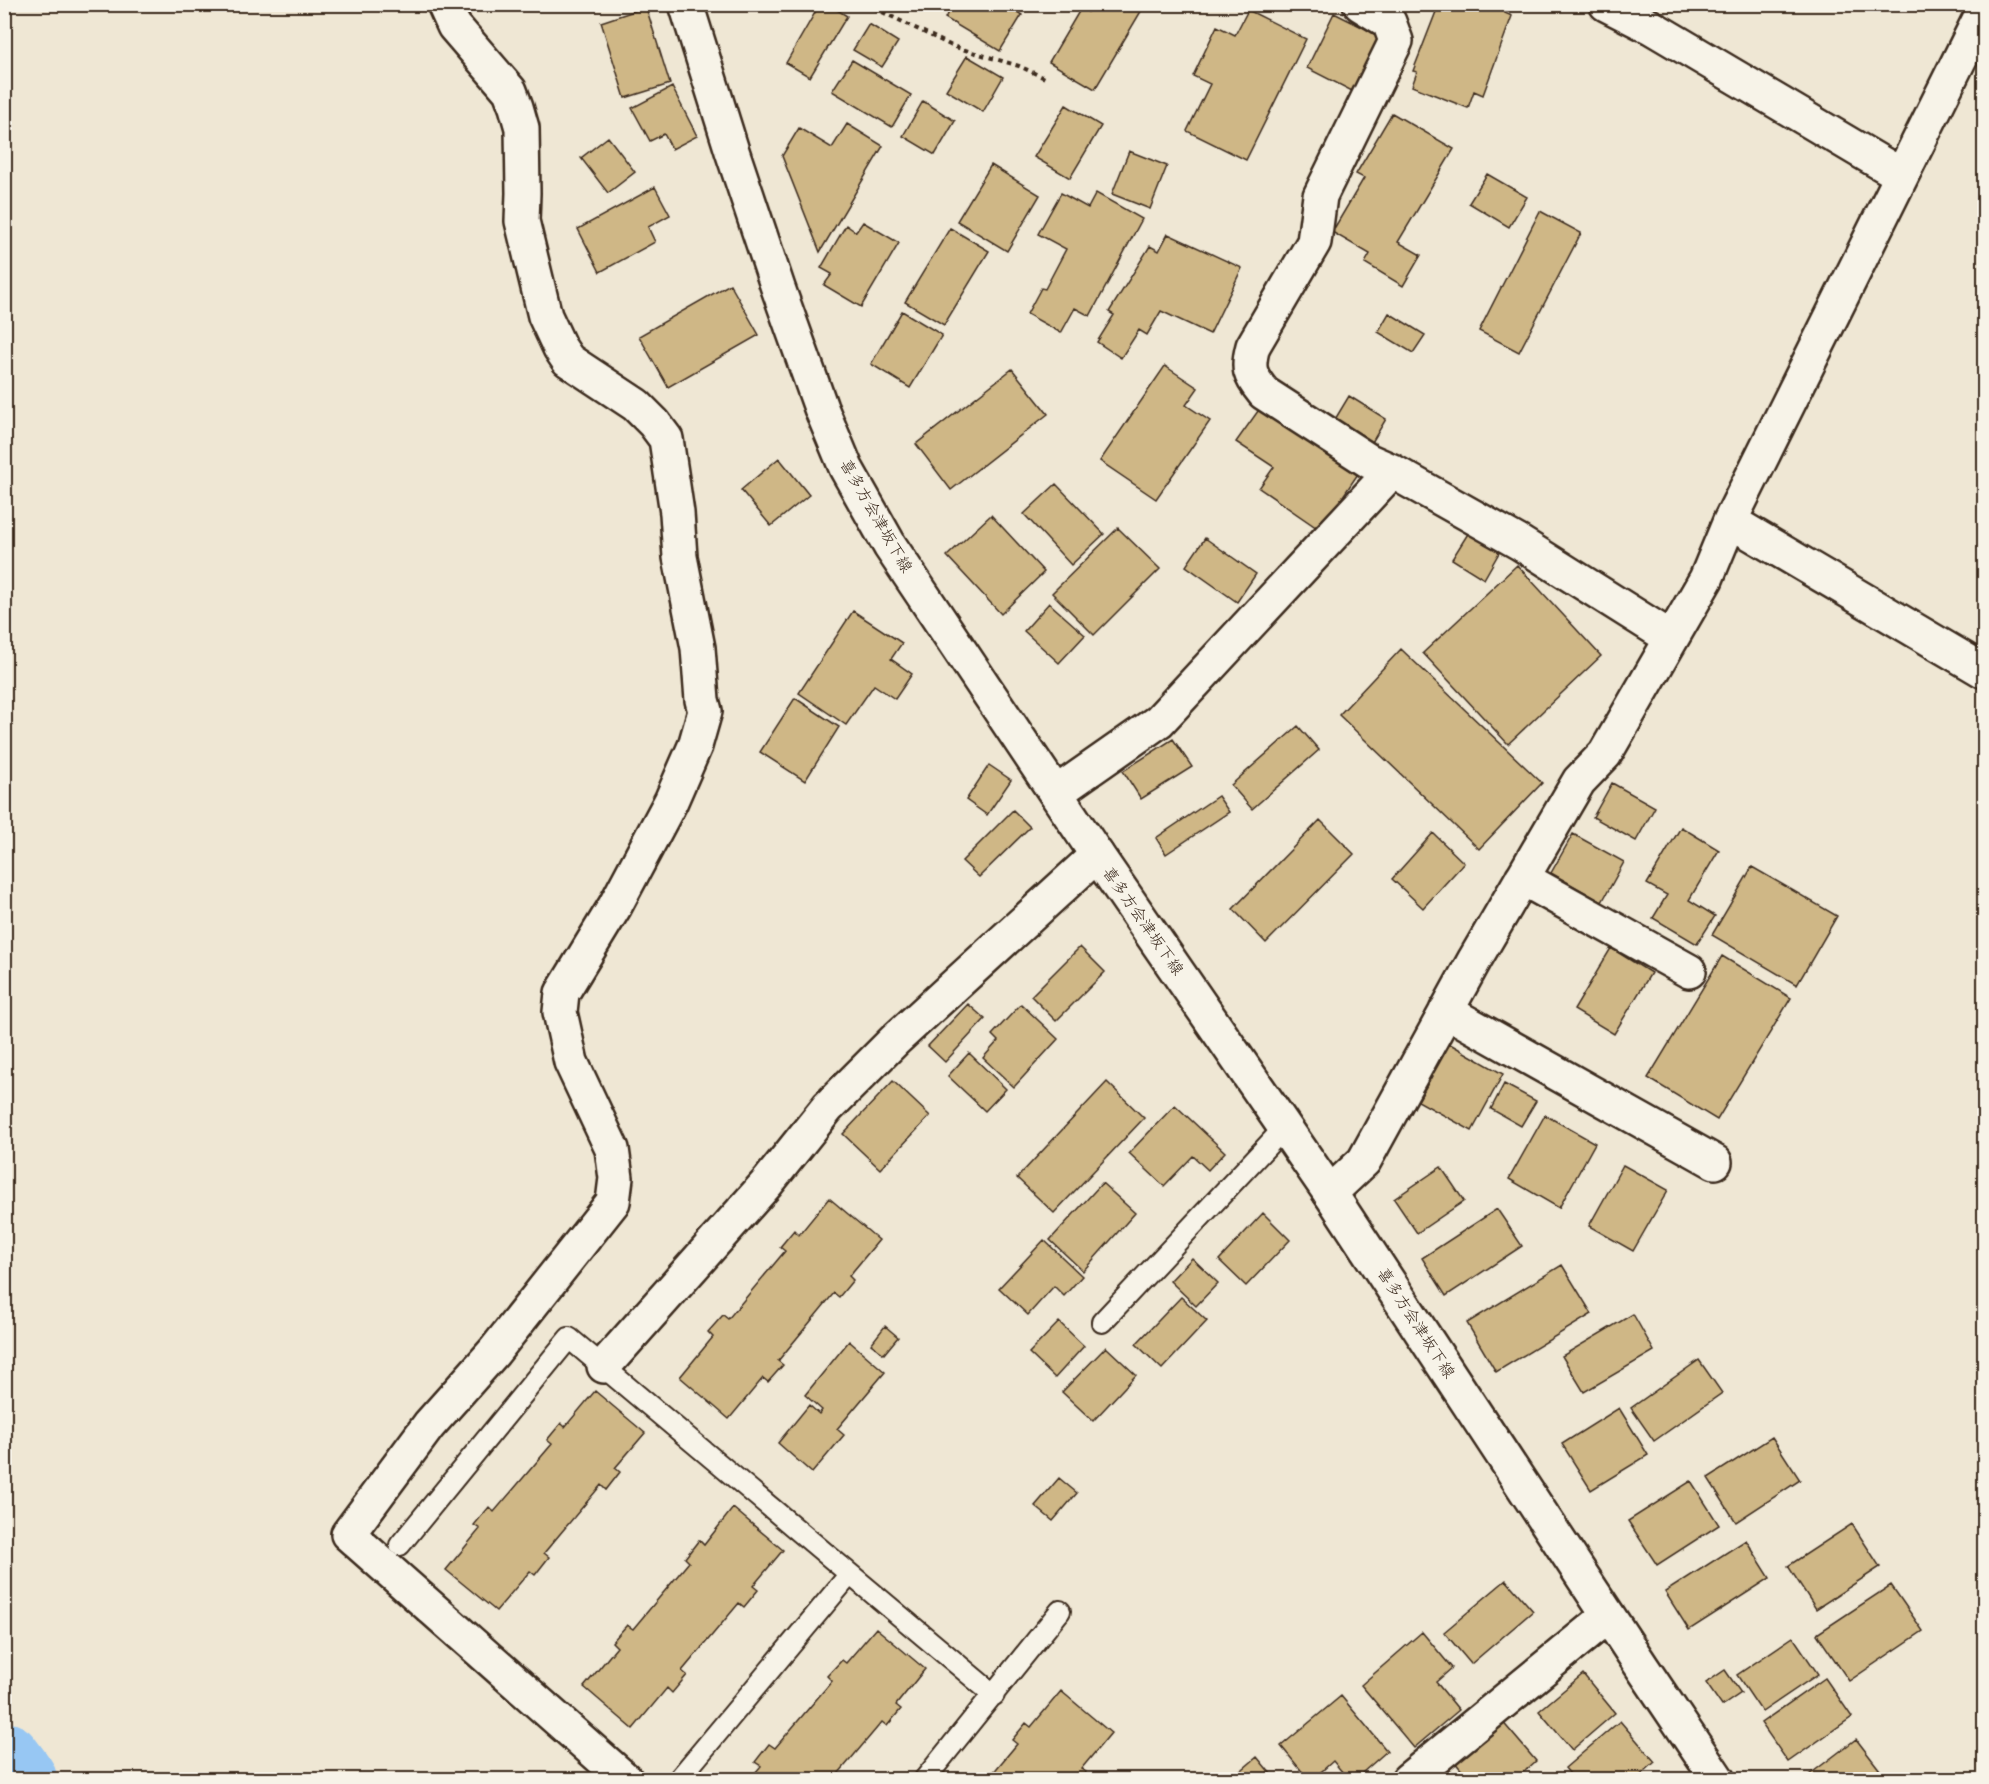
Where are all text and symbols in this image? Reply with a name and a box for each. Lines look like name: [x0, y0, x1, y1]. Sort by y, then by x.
street label: 喜多方会津坂下線: [835, 456, 917, 576]
street label: 喜多方会津坂下線: [1098, 863, 1188, 979]
street label: 喜多方会津坂下線: [1373, 1264, 1459, 1382]

